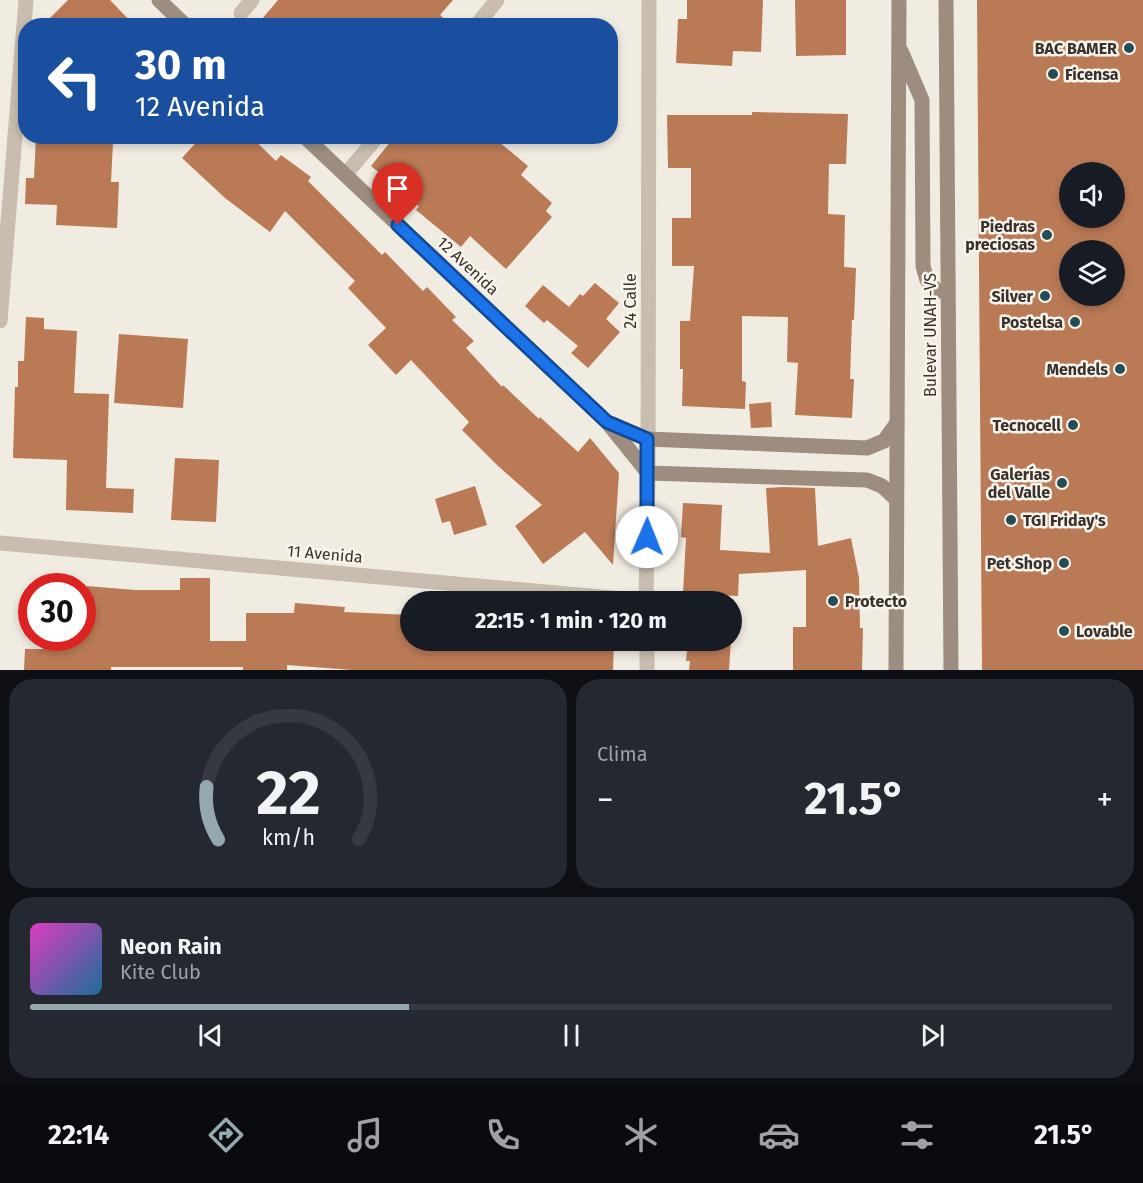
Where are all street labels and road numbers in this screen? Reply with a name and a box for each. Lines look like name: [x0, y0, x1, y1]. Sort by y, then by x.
street label: 12 Avenida: [433, 233, 503, 299]
street label: 24 Calle: [621, 273, 640, 329]
street label: Bulevar UNAH-VS: [921, 273, 940, 397]
street label: 11 Avenida: [286, 541, 364, 567]

